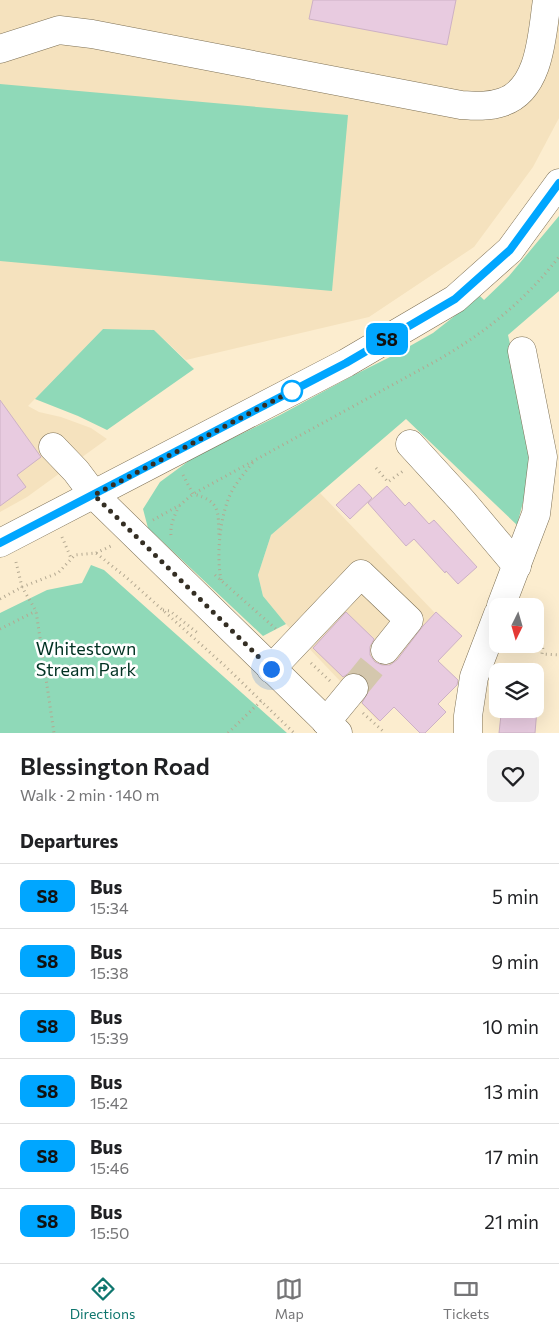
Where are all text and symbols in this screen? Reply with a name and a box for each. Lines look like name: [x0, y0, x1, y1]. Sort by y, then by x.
line badge: S8: [364, 323, 410, 355]
text: S8: [376, 328, 398, 350]
unlabelled marker: [281, 380, 303, 402]
north arrow: [489, 598, 544, 652]
map controls: [489, 598, 544, 718]
park label: Whitestown Stream Park: [36, 637, 136, 680]
your location: [259, 657, 284, 682]
button: layers: [489, 663, 544, 718]
button: heart: [487, 750, 539, 802]
text: Blessington Road: [20, 751, 210, 780]
text: Walk · 2 min · 140 m: [20, 785, 159, 804]
text: Departures: [20, 829, 118, 852]
text: Bus: [90, 875, 122, 898]
text: S8: [37, 885, 58, 907]
text: 5 min: [492, 885, 539, 908]
text: 15:34: [90, 898, 129, 917]
text: Bus: [90, 940, 122, 963]
text: S8: [37, 950, 58, 972]
text: 9 min: [491, 950, 539, 973]
text: 15:38: [90, 963, 129, 982]
text: Bus: [90, 1005, 122, 1028]
text: S8: [37, 1015, 58, 1037]
text: 10 min: [482, 1015, 539, 1038]
text: 15:39: [90, 1028, 129, 1047]
text: Bus: [90, 1070, 122, 1093]
text: S8: [37, 1080, 58, 1102]
text: 13 min: [484, 1080, 539, 1103]
text: 15:42: [90, 1093, 128, 1112]
text: Bus: [90, 1135, 122, 1158]
text: S8: [37, 1145, 58, 1167]
text: 17 min: [485, 1145, 539, 1168]
text: 15:46: [90, 1158, 129, 1177]
text: Bus: [90, 1200, 122, 1223]
text: S8: [37, 1210, 58, 1232]
text: 21 min: [484, 1210, 539, 1233]
text: 15:50: [90, 1223, 129, 1242]
tab: Directions: [70, 1275, 135, 1322]
tab: Map: [275, 1275, 304, 1322]
tab: Tickets: [443, 1275, 489, 1322]

